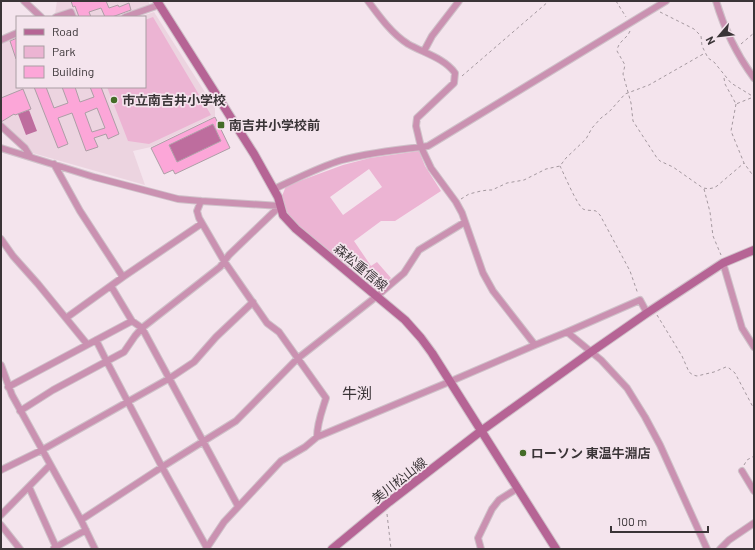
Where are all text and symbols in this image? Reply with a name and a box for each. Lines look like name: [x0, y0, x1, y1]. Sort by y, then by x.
legend: [16, 16, 146, 88]
north arrow: [699, 16, 739, 56]
text: Road: [52, 24, 79, 38]
text: N: [702, 35, 717, 47]
text: Park: [52, 44, 76, 58]
text: Building: [52, 64, 94, 78]
place label: 市立南吉井小学校: [122, 92, 226, 108]
marker: 市立南吉井小学校: [109, 95, 119, 105]
place label: 南吉井小学校前: [229, 117, 320, 133]
marker: 南吉井小学校前: [216, 120, 226, 130]
street label: 森松重信線: [331, 240, 391, 294]
district label: 牛渕: [342, 384, 372, 402]
place label: ローソン 東温牛淵店: [531, 445, 651, 461]
marker: ローソン 東温牛淵店: [518, 448, 528, 458]
street label: 美川松山線: [368, 454, 430, 506]
scale bar: [611, 508, 708, 534]
text: 100 m: [617, 514, 647, 528]

